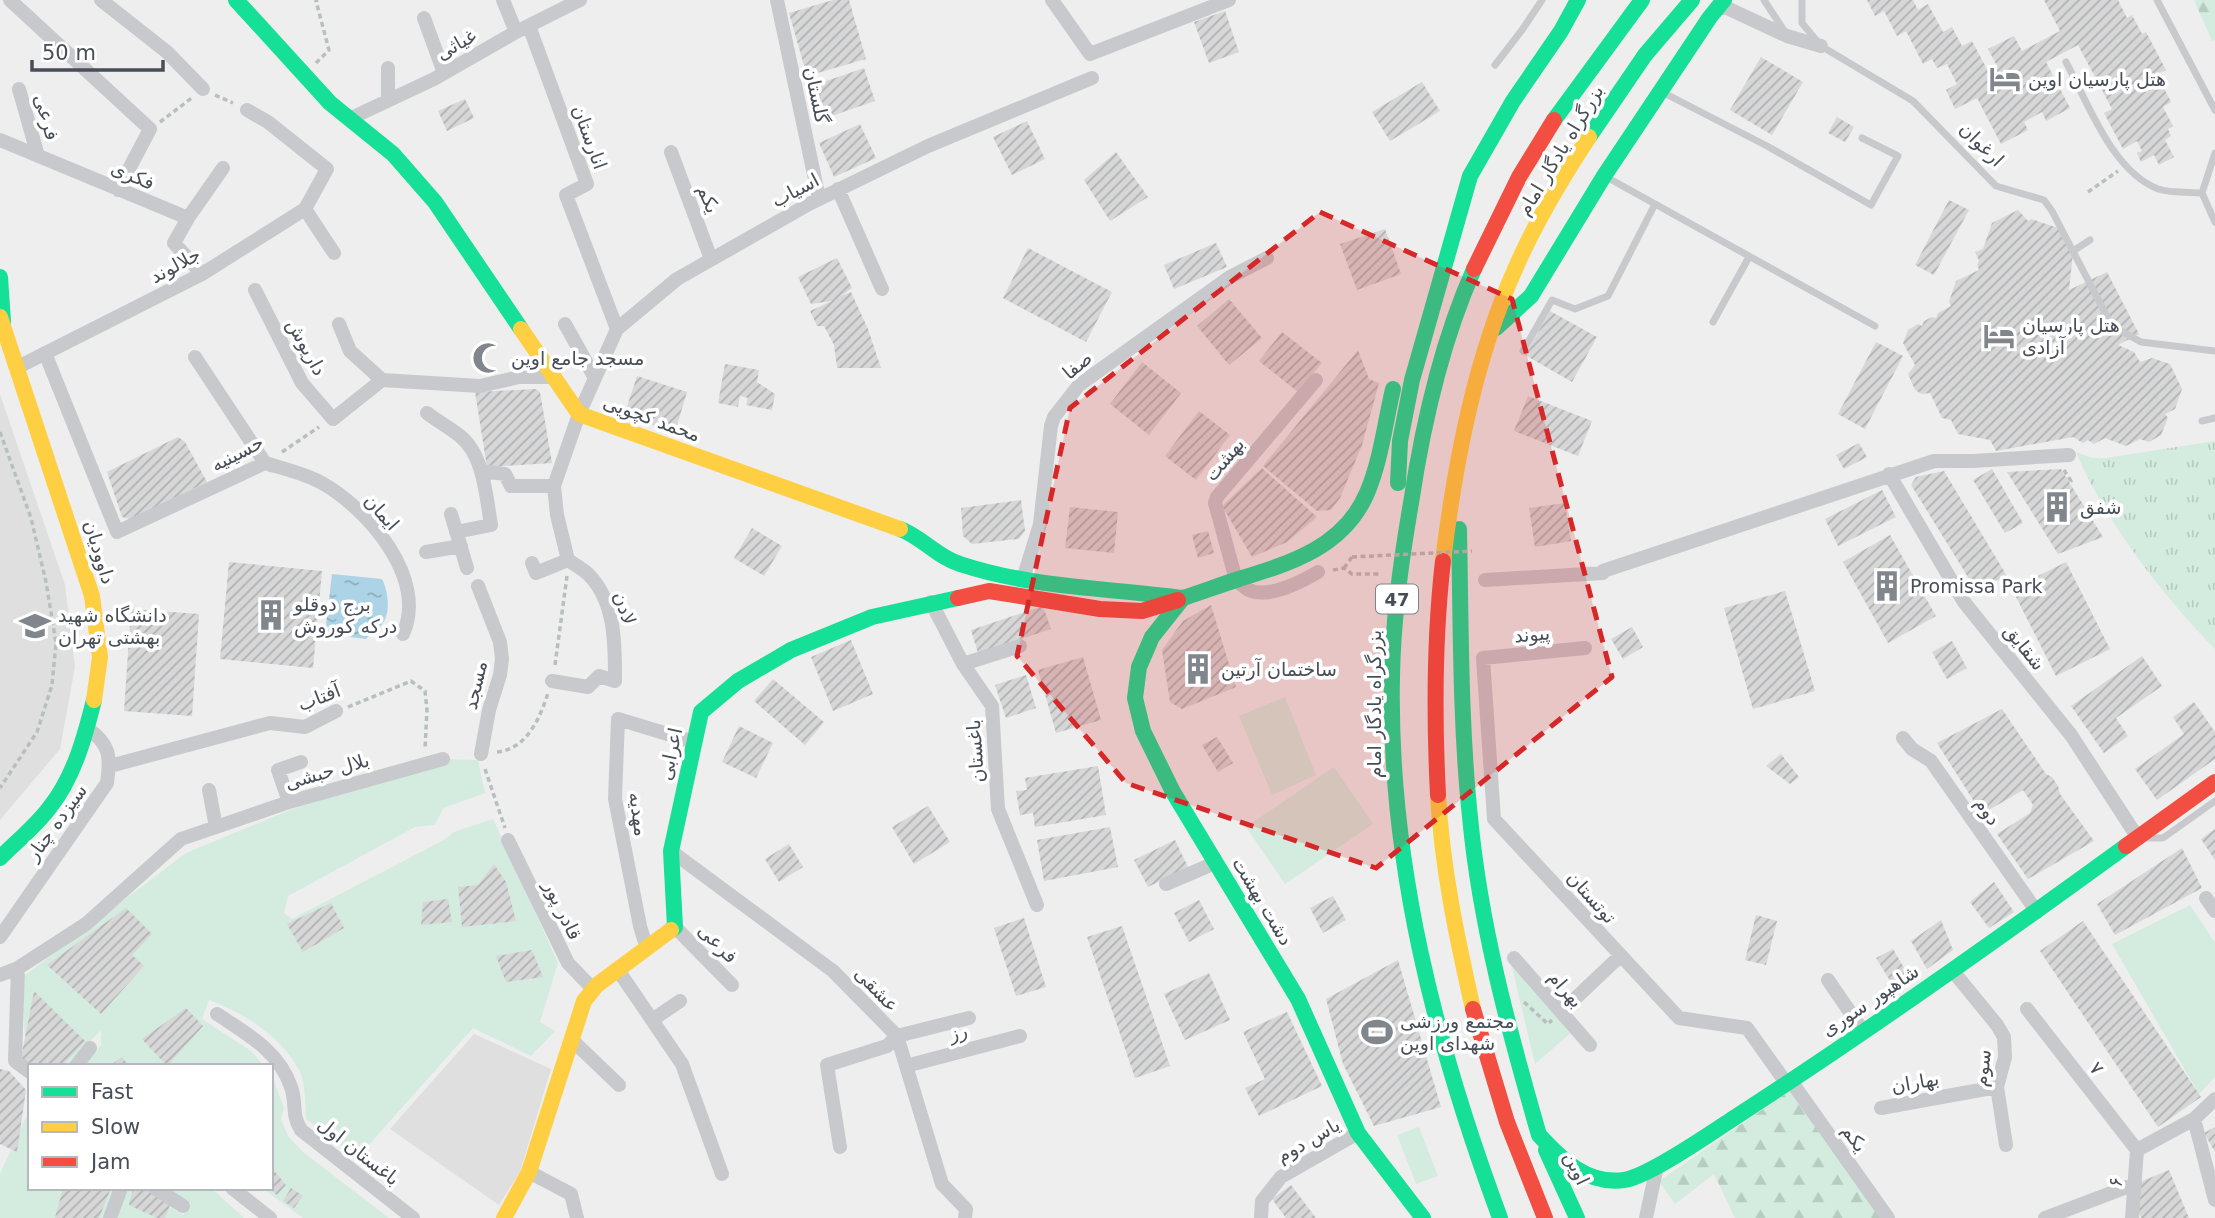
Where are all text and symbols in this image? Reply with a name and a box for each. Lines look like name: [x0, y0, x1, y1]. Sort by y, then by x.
street label: غیاثی: [432, 24, 480, 64]
scale bar: [32, 28, 163, 72]
text: 50 m: [42, 41, 96, 65]
hotel icon: هتل پارسیان اوین: [1988, 62, 2022, 96]
street label: گلستان: [800, 64, 834, 126]
place label: هتل پارسیان اوین: [2028, 68, 2166, 91]
street label: بزرگراه یادگار امام: [1512, 81, 1608, 220]
street label: فرعی: [29, 91, 64, 143]
street label: انارستان: [567, 102, 612, 173]
street label: ارغوان: [1955, 117, 2009, 171]
street label: فکری: [108, 156, 158, 195]
street label: اسیاب: [767, 168, 823, 212]
street label: یکم: [693, 182, 724, 217]
street label: جلالوند: [146, 243, 204, 288]
place label: هتل پارسیان آزادی: [2022, 314, 2120, 359]
street label: داریوش: [282, 315, 331, 380]
hotel icon: هتل پارسیان آزادی: [1982, 319, 2016, 353]
mosque icon: مسجد جامع اوین: [471, 341, 505, 375]
street label: صفا: [1058, 346, 1096, 384]
place label: مسجد جامع اوین: [511, 347, 644, 370]
street label: محمد کچویی: [600, 390, 704, 447]
street label: حسینیه: [207, 430, 267, 476]
street label: بهشت: [1200, 433, 1249, 486]
street label: ایمان: [360, 489, 404, 535]
building icon: شفق: [2040, 490, 2074, 524]
place label: شفق: [2080, 496, 2121, 519]
street label: داوودیان: [79, 517, 120, 587]
building icon: Promissa Park: [1870, 569, 1904, 603]
place label: Promissa Park: [1910, 575, 2042, 597]
road number: 47: [1376, 584, 1418, 614]
street label: لادن: [609, 589, 641, 627]
place label: برج دوقلو درکه کوروش: [293, 593, 397, 638]
building icon: برج دوقلو درکه کوروش: [254, 598, 288, 632]
place label: دانشگاه شهید بهشتی تهران: [58, 604, 167, 649]
school or university icon: دانشگاه شهید بهشتی تهران: [18, 609, 52, 643]
street label: شقایق: [1999, 620, 2050, 675]
street label: پیوند: [1513, 621, 1551, 648]
street label: بزرگراه یادگار امام: [1363, 630, 1386, 778]
building icon: ساختمان آرتین: [1181, 652, 1215, 686]
place label: ساختمان آرتین: [1221, 657, 1337, 681]
street label: مسجد: [459, 658, 491, 712]
street label: آفتاب: [294, 678, 344, 715]
street label: باغستان: [962, 719, 988, 783]
street label: اعرابی: [654, 726, 687, 783]
street label: بلال حبشی: [282, 748, 372, 794]
street label: سیزده چنار: [20, 780, 92, 866]
street label: مهدیه: [624, 790, 653, 838]
street label: دوم: [1970, 793, 2005, 830]
street label: دشت بهشت: [1227, 853, 1298, 949]
street label: توتستان: [1562, 866, 1621, 928]
street label: قادر پور: [538, 876, 587, 943]
street label: فرعی: [693, 919, 742, 968]
street label: شاهپور سوری: [1817, 959, 1923, 1041]
street label: عشقی: [850, 962, 904, 1016]
street label: بهرام: [1543, 966, 1588, 1013]
place label: مجتمع ورزشی شهدای اوین: [1400, 1010, 1515, 1055]
sports icon: مجتمع ورزشی شهدای اوین: [1360, 1015, 1394, 1049]
street label: رز: [945, 1019, 970, 1046]
street label: سوم: [1969, 1048, 1996, 1088]
street label: ۷: [2085, 1057, 2109, 1079]
legend: [28, 1064, 273, 1190]
street label: بهاران: [1889, 1067, 1941, 1098]
text: Fast: [91, 1080, 133, 1104]
street label: باغستان اول: [313, 1112, 404, 1191]
street label: یاس دوم: [1272, 1113, 1344, 1168]
text: Slow: [91, 1115, 140, 1139]
street label: یکم: [1837, 1120, 1872, 1157]
street label: اوین: [1559, 1148, 1594, 1189]
text: Jam: [89, 1150, 131, 1174]
street label: ۶: [2104, 1176, 2126, 1188]

